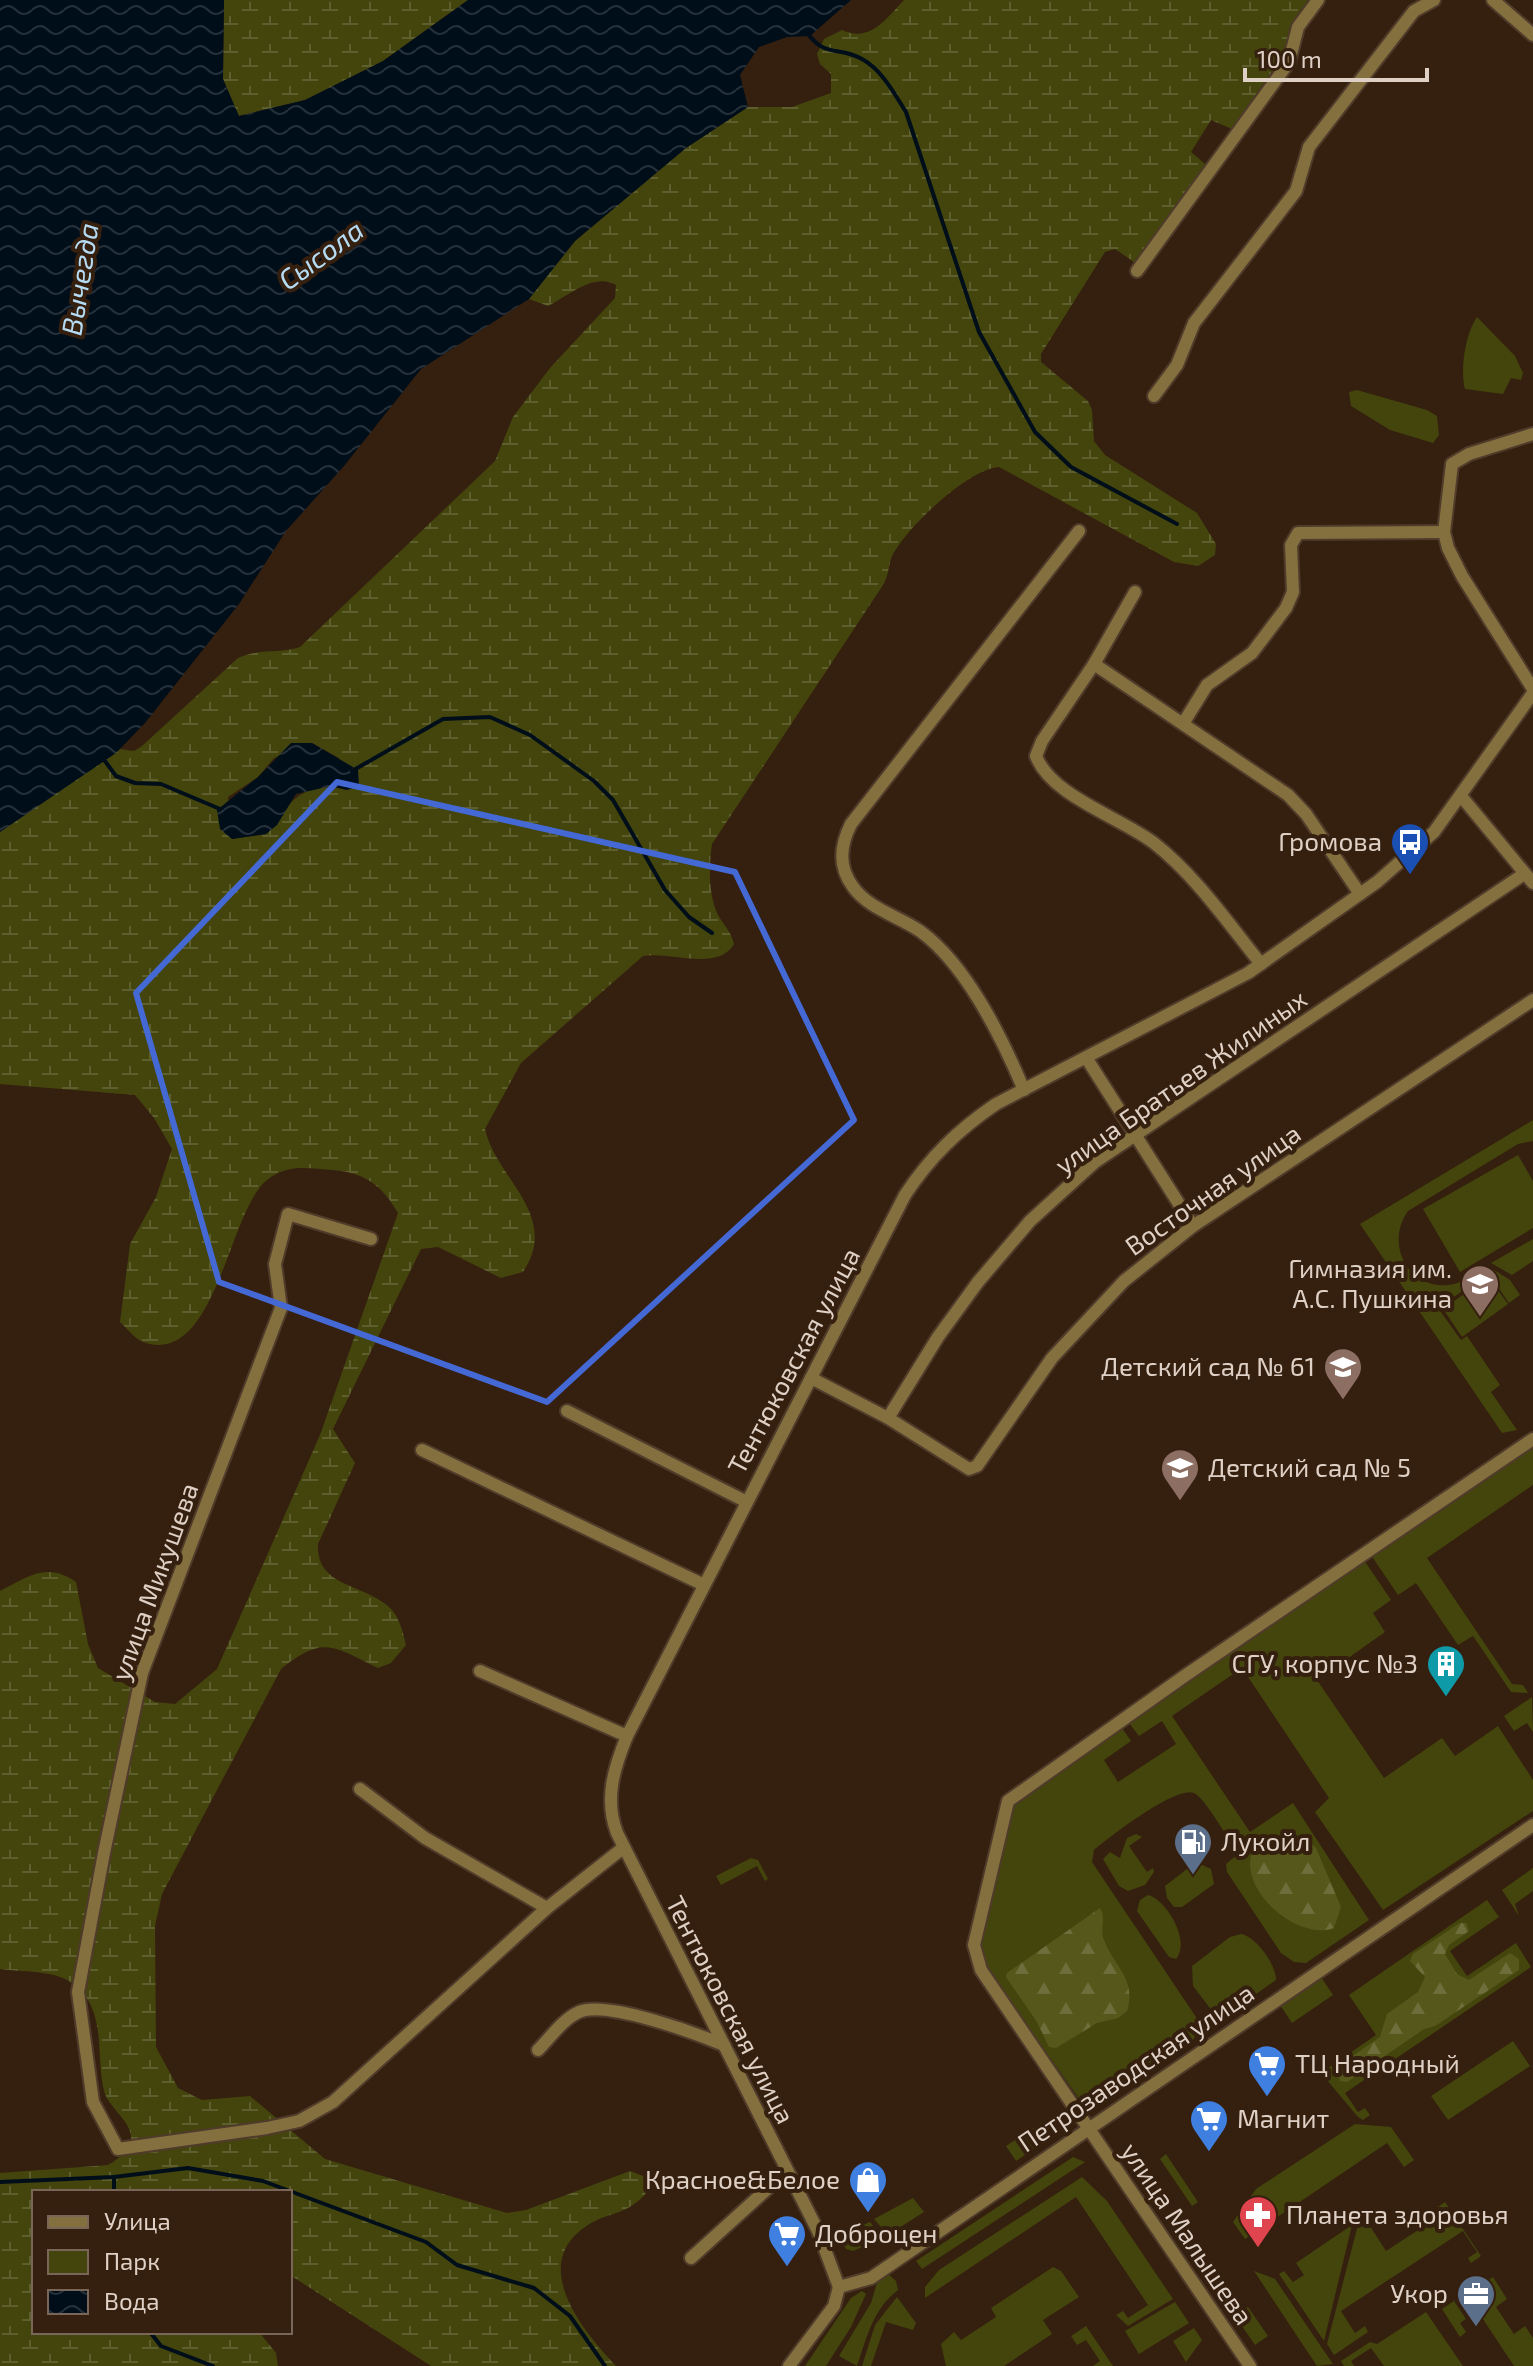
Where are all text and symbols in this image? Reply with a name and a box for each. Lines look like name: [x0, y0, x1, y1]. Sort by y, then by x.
scale bar: [1245, 32, 1427, 82]
text: 100 m: [1257, 44, 1322, 73]
water label: Сысола: [271, 212, 370, 296]
water label: Вычегда: [53, 220, 105, 338]
bus stop icon: Громова: [1389, 821, 1431, 876]
place label: Громова: [1278, 825, 1382, 856]
street label: улица Братьев Жилиных: [1048, 982, 1313, 1180]
street label: Восточная улица: [1118, 1117, 1306, 1262]
street label: Тентюковская улица: [720, 1242, 866, 1479]
place label: Гимназия им. А.С. Пушкина: [1288, 1252, 1452, 1314]
school or university icon: Гимназия им. А.С. Пушкина: [1459, 1263, 1501, 1318]
school or university icon: Детский сад № 61: [1322, 1346, 1364, 1401]
place label: Детский сад № 61: [1101, 1350, 1315, 1381]
school or university icon: Детский сад № 5: [1159, 1447, 1201, 1502]
place label: Детский сад № 5: [1208, 1451, 1411, 1482]
street label: улица Микушева: [103, 1478, 205, 1685]
building icon: СГУ, корпус №3: [1425, 1643, 1467, 1698]
place label: СГУ, корпус №3: [1231, 1647, 1418, 1679]
fuel station icon: Лукойл: [1172, 1821, 1214, 1876]
place label: Лукойл: [1221, 1825, 1310, 1857]
street label: Тентюковская улица: [660, 1890, 802, 2129]
street label: Петрозаводская улица: [1011, 1976, 1260, 2158]
supermarket icon: ТЦ Народный: [1246, 2043, 1288, 2098]
place label: ТЦ Народный: [1295, 2047, 1460, 2078]
supermarket icon: Магнит: [1188, 2098, 1230, 2153]
place label: Магнит: [1237, 2102, 1330, 2133]
street label: улица Малышева: [1115, 2136, 1261, 2331]
shop icon: Красное&Белое: [847, 2159, 889, 2214]
place label: Красное&Белое: [645, 2163, 840, 2194]
legend: [32, 2190, 292, 2334]
pharmacy icon: Планета здоровья: [1237, 2194, 1279, 2249]
place label: Планета здоровья: [1286, 2198, 1509, 2229]
text: Улица: [104, 2206, 171, 2235]
supermarket icon: Доброцен: [766, 2213, 808, 2268]
place label: Доброцен: [815, 2217, 937, 2248]
text: Парк: [104, 2246, 160, 2275]
office icon: Укор: [1455, 2273, 1497, 2328]
place label: Укор: [1390, 2277, 1448, 2308]
text: Вода: [104, 2286, 160, 2315]

